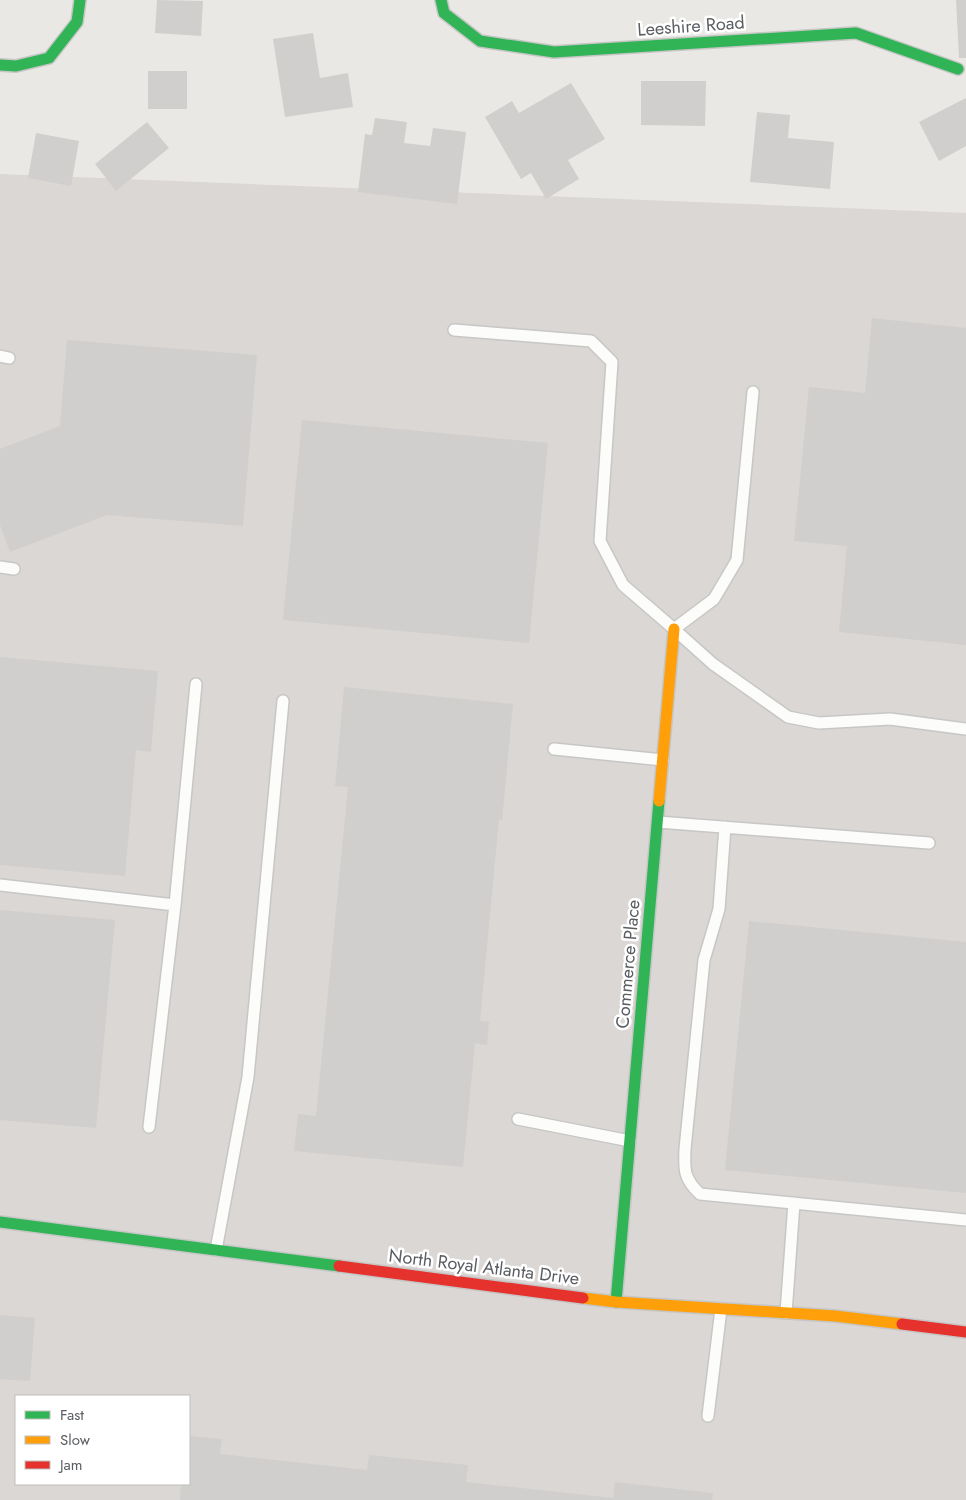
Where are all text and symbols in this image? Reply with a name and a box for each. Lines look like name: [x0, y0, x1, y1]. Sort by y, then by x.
street label: Leeshire Road: [637, 9, 745, 43]
street label: Commerce Place: [609, 898, 647, 1030]
street label: North Royal Atlanta Drive: [387, 1242, 581, 1292]
legend: [15, 1395, 190, 1485]
text: Fast: [60, 1404, 84, 1426]
text: Slow: [60, 1429, 91, 1451]
text: Jam: [58, 1454, 83, 1476]

